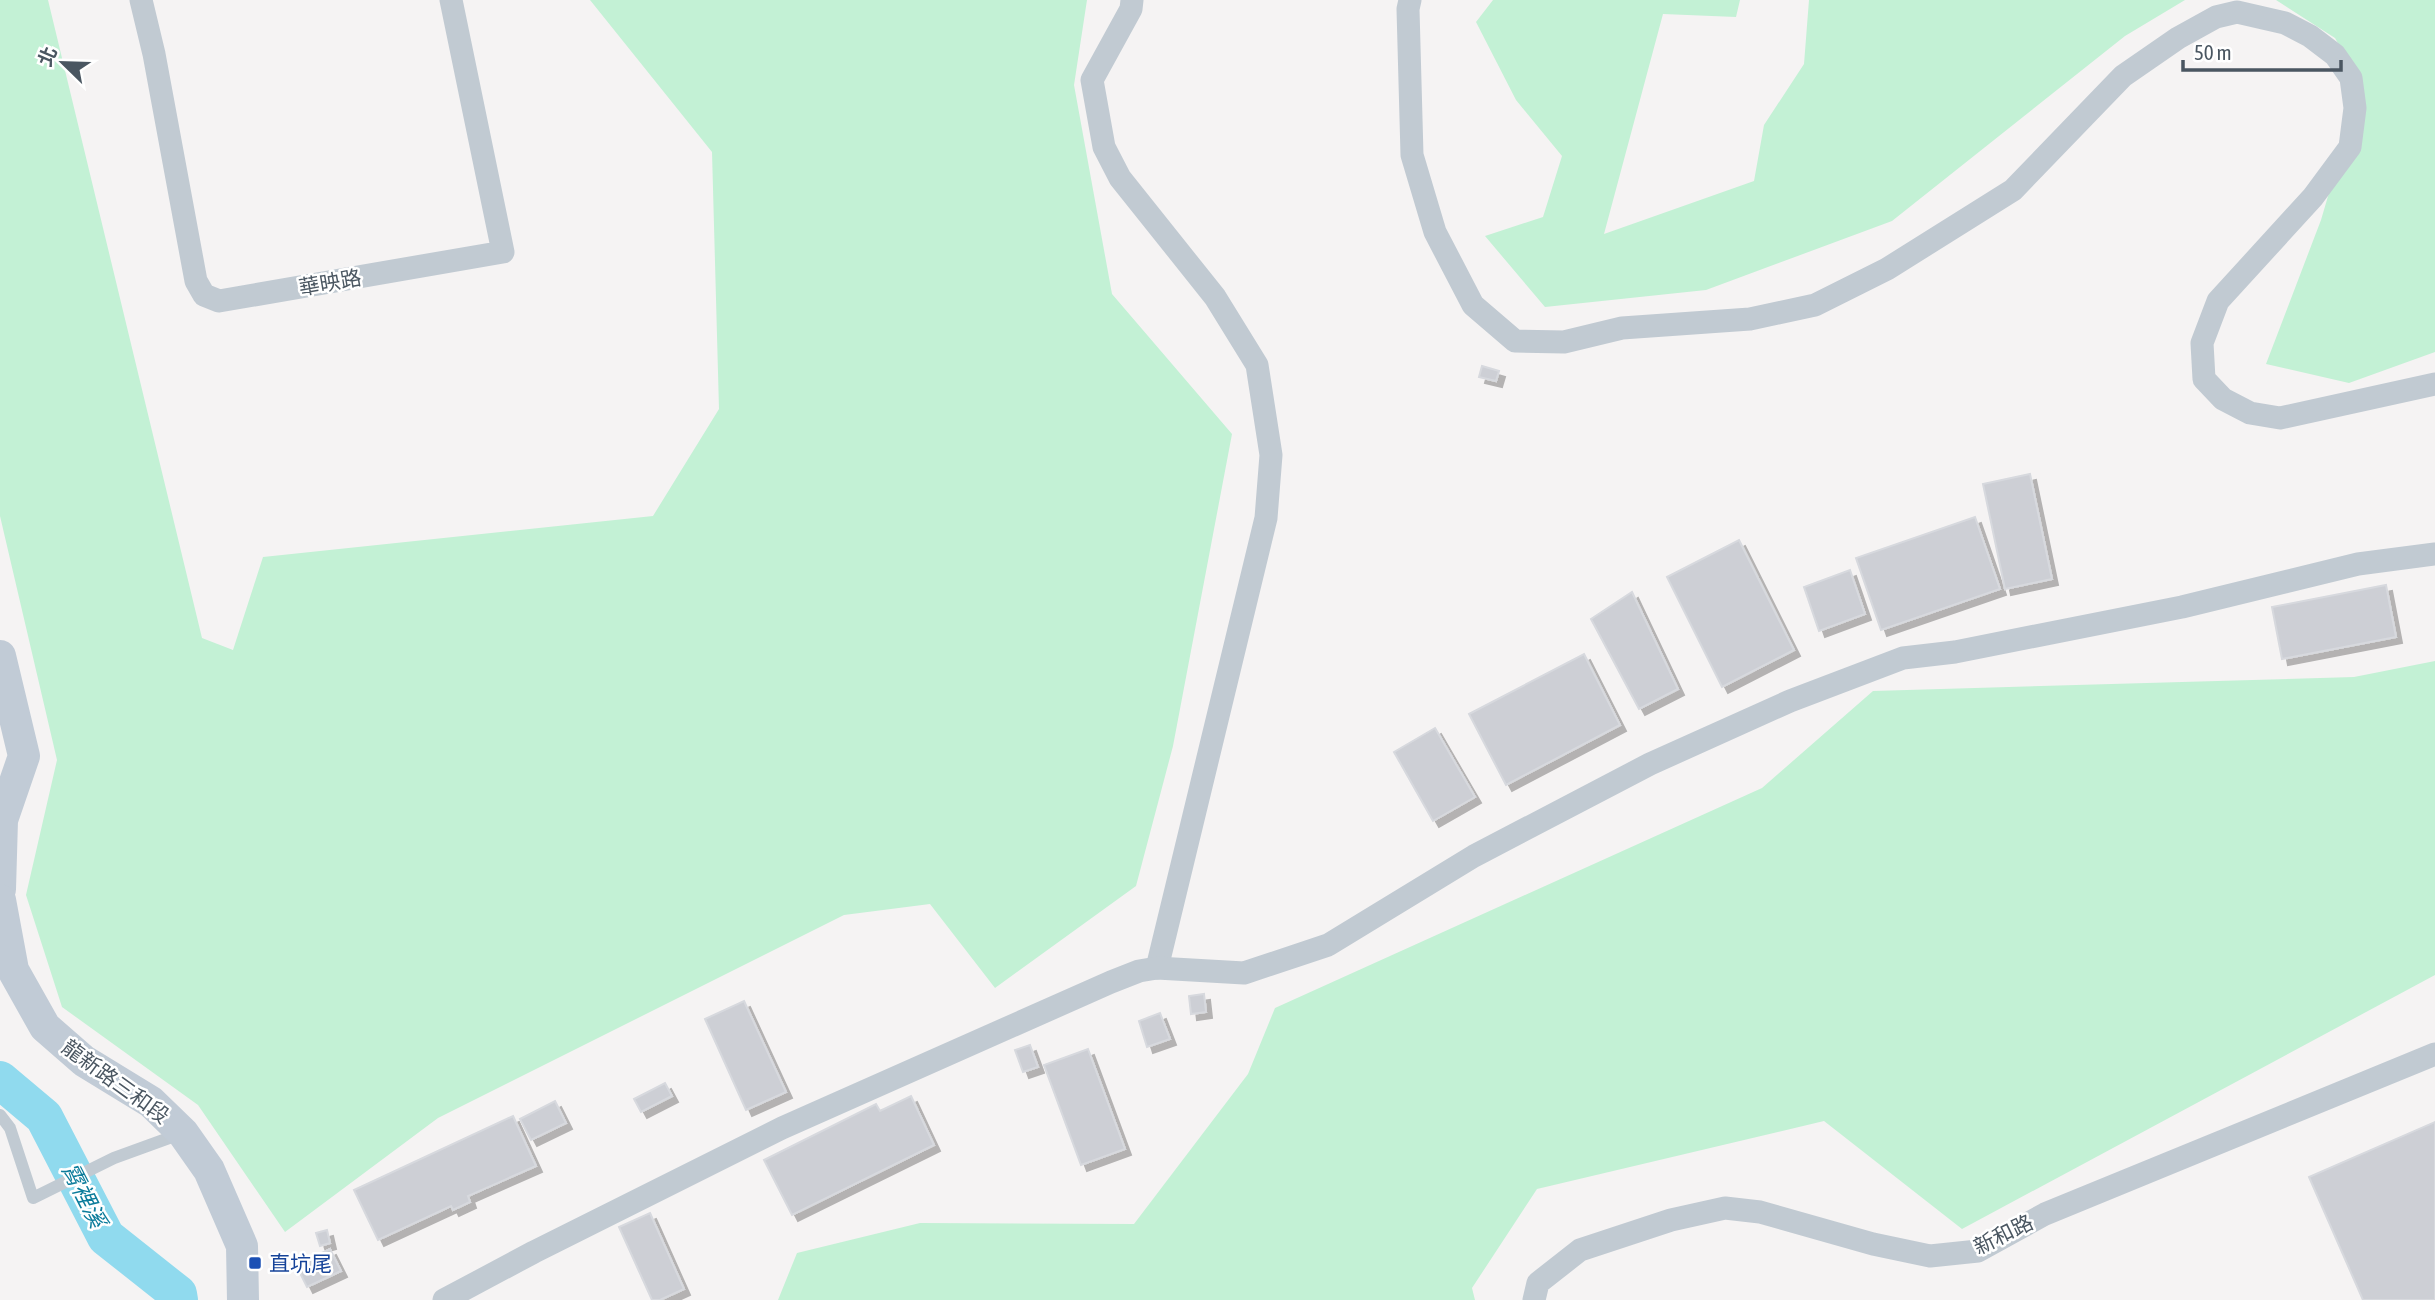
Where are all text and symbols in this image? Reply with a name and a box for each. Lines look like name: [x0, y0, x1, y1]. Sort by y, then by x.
north arrow: [28, 28, 98, 98]
scale bar: [2183, 28, 2340, 72]
text: 50 m: [2194, 40, 2232, 64]
text: 北: [34, 43, 61, 69]
street label: 華映路: [297, 265, 363, 299]
street label: 龍新路三和段: [58, 1034, 174, 1128]
water label: 霄裡溪: [57, 1158, 113, 1234]
street label: 新和路: [1969, 1209, 2037, 1259]
place label: 直坑尾: [269, 1251, 332, 1275]
marker: 直坑尾: [247, 1255, 263, 1271]

